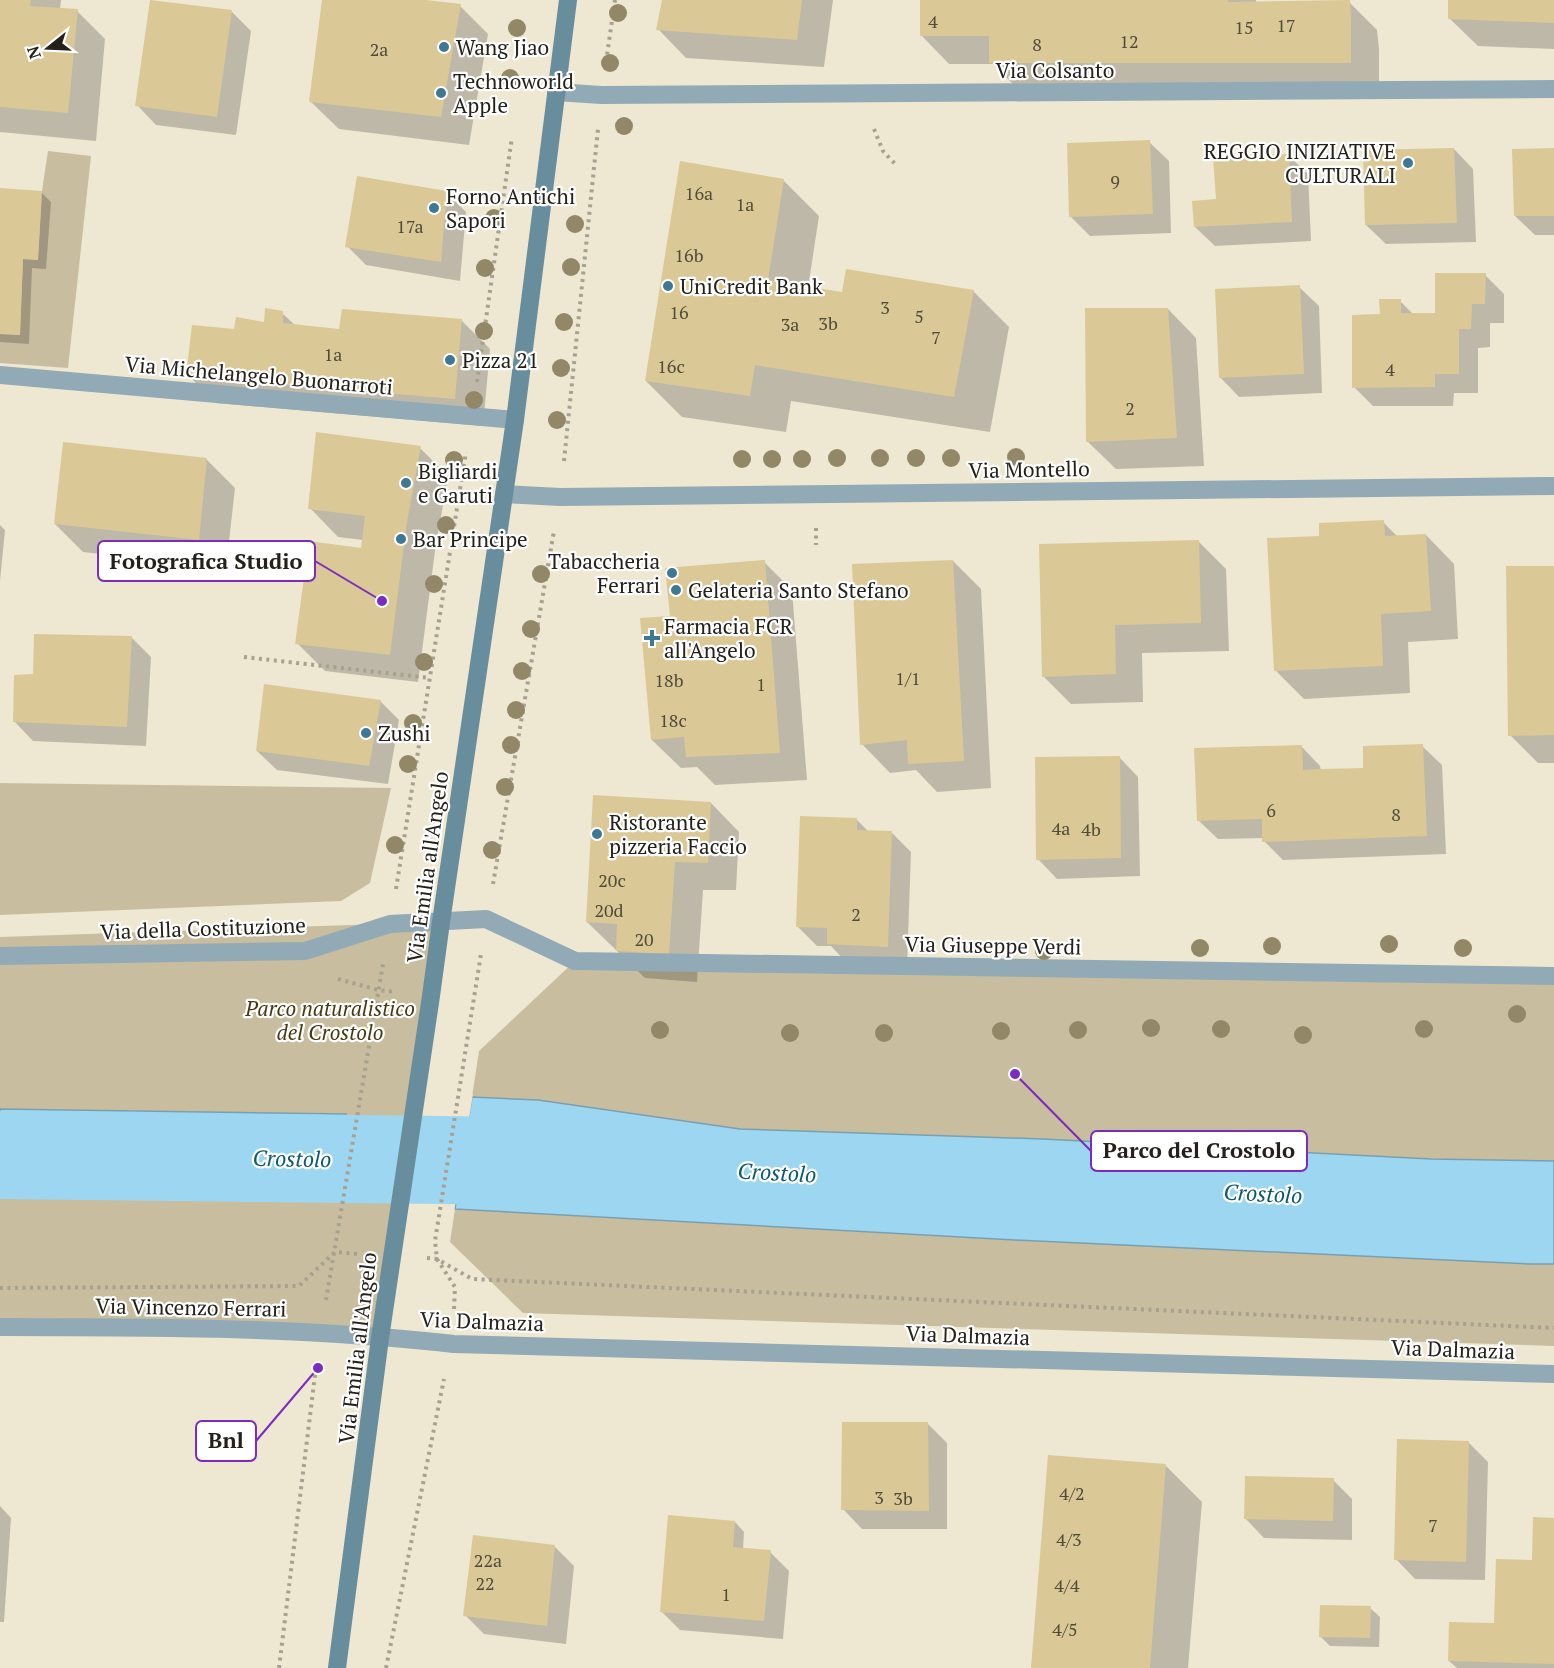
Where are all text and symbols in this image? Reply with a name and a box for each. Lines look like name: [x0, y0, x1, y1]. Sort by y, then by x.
house number: 4: [928, 9, 938, 33]
house number: 17: [1276, 13, 1296, 37]
house number: 15: [1234, 15, 1254, 39]
north arrow: [18, 18, 78, 78]
house number: 12: [1119, 29, 1139, 53]
house number: 8: [1032, 32, 1042, 56]
place label: Wang Jiao: [456, 33, 549, 61]
house number: 2a: [370, 37, 388, 61]
marker: Wang Jiao: [437, 40, 451, 54]
text: N: [21, 43, 46, 62]
street label: Via Colsanto: [996, 56, 1114, 84]
place label: Technoworld Apple: [453, 67, 574, 119]
marker: Technoworld Apple: [434, 86, 448, 100]
place label: REGGIO INIZIATIVE CULTURALI: [1203, 137, 1396, 189]
marker: REGGIO INIZIATIVE CULTURALI: [1401, 156, 1415, 170]
house number: 9: [1110, 169, 1120, 193]
house number: 16a: [685, 181, 713, 205]
place label: Forno Antichi Sapori: [446, 182, 575, 234]
house number: 1a: [736, 192, 754, 216]
marker: Forno Antichi Sapori: [427, 201, 441, 215]
house number: 17a: [396, 214, 424, 238]
house number: 16b: [675, 243, 704, 267]
place label: UniCredit Bank: [680, 272, 823, 300]
marker: UniCredit Bank: [661, 279, 675, 293]
house number: 3: [880, 295, 890, 319]
house number: 16: [669, 300, 689, 324]
house number: 5: [914, 304, 924, 328]
house number: 3b: [818, 311, 838, 335]
house number: 3a: [781, 312, 799, 336]
house number: 7: [931, 325, 941, 349]
house number: 1a: [324, 342, 342, 366]
place label: Pizza 21: [462, 346, 539, 374]
street label: Via Michelangelo Buonarroti: [124, 349, 394, 401]
marker: Pizza 21: [443, 353, 457, 367]
house number: 16c: [657, 354, 685, 378]
house number: 4: [1385, 357, 1395, 381]
house number: 2: [1125, 396, 1135, 420]
street label: Via Montello: [968, 454, 1090, 484]
place label: Bigliardi e Garuti: [418, 457, 498, 509]
marker: Bigliardi e Garuti: [399, 476, 413, 490]
place label: Bar Principe: [413, 525, 528, 553]
marker: Bar Principe: [394, 532, 408, 546]
callout: Fotografica Studio: [98, 541, 315, 581]
text: Fotografica Studio: [109, 546, 303, 575]
place label: Tabaccheria Ferrari: [548, 547, 660, 599]
marker: Tabaccheria Ferrari: [665, 566, 679, 580]
place label: Gelateria Santo Stefano: [688, 576, 909, 604]
marker: Gelateria Santo Stefano: [669, 583, 683, 597]
place label: Farmacia FCR all'Angelo: [664, 612, 794, 664]
marker: Farmacia FCR all'Angelo: [645, 631, 659, 645]
house number: 1/1: [895, 666, 921, 690]
house number: 18b: [655, 668, 684, 692]
house number: 1: [756, 672, 766, 696]
house number: 18c: [659, 708, 687, 732]
place label: Zushi: [378, 719, 431, 747]
marker: Zushi: [359, 726, 373, 740]
street label: Via Emilia all'Angelo: [400, 769, 454, 965]
house number: 6: [1266, 798, 1276, 822]
house number: 8: [1391, 802, 1401, 826]
place label: Ristorante pizzeria Faccio: [609, 808, 747, 860]
house number: 4a: [1052, 816, 1070, 840]
house number: 4b: [1081, 817, 1101, 841]
marker: Ristorante pizzeria Faccio: [590, 827, 604, 841]
house number: 20c: [598, 868, 626, 892]
house number: 20d: [594, 898, 624, 922]
house number: 2: [851, 902, 861, 926]
street label: Via della Costituzione: [100, 910, 306, 946]
house number: 20: [634, 927, 654, 951]
street label: Via Giuseppe Verdi: [904, 929, 1082, 961]
park label: Parco naturalistico del Crostolo: [244, 994, 415, 1046]
callout: Parco del Crostolo: [1091, 1131, 1307, 1171]
text: Parco del Crostolo: [1103, 1135, 1295, 1164]
water label: Crostolo: [252, 1143, 332, 1173]
water label: Crostolo: [737, 1155, 817, 1189]
water label: Crostolo: [1223, 1176, 1303, 1210]
street label: Via Emilia all'Angelo: [331, 1250, 383, 1446]
street label: Via Vincenzo Ferrari: [95, 1291, 287, 1323]
street label: Via Dalmazia: [420, 1305, 545, 1337]
street label: Via Dalmazia: [906, 1319, 1031, 1351]
street label: Via Dalmazia: [1391, 1333, 1516, 1365]
callout: Bnl: [196, 1421, 256, 1461]
text: Bnl: [208, 1425, 244, 1454]
house number: 4/2: [1059, 1481, 1085, 1505]
house number: 3: [874, 1485, 884, 1509]
house number: 3b: [893, 1486, 913, 1510]
house number: 7: [1428, 1513, 1438, 1537]
house number: 4/3: [1056, 1527, 1082, 1551]
house number: 22a: [474, 1548, 502, 1572]
house number: 22: [475, 1571, 495, 1595]
house number: 4/4: [1054, 1573, 1080, 1597]
house number: 1: [721, 1582, 731, 1606]
house number: 4/5: [1052, 1617, 1078, 1641]

